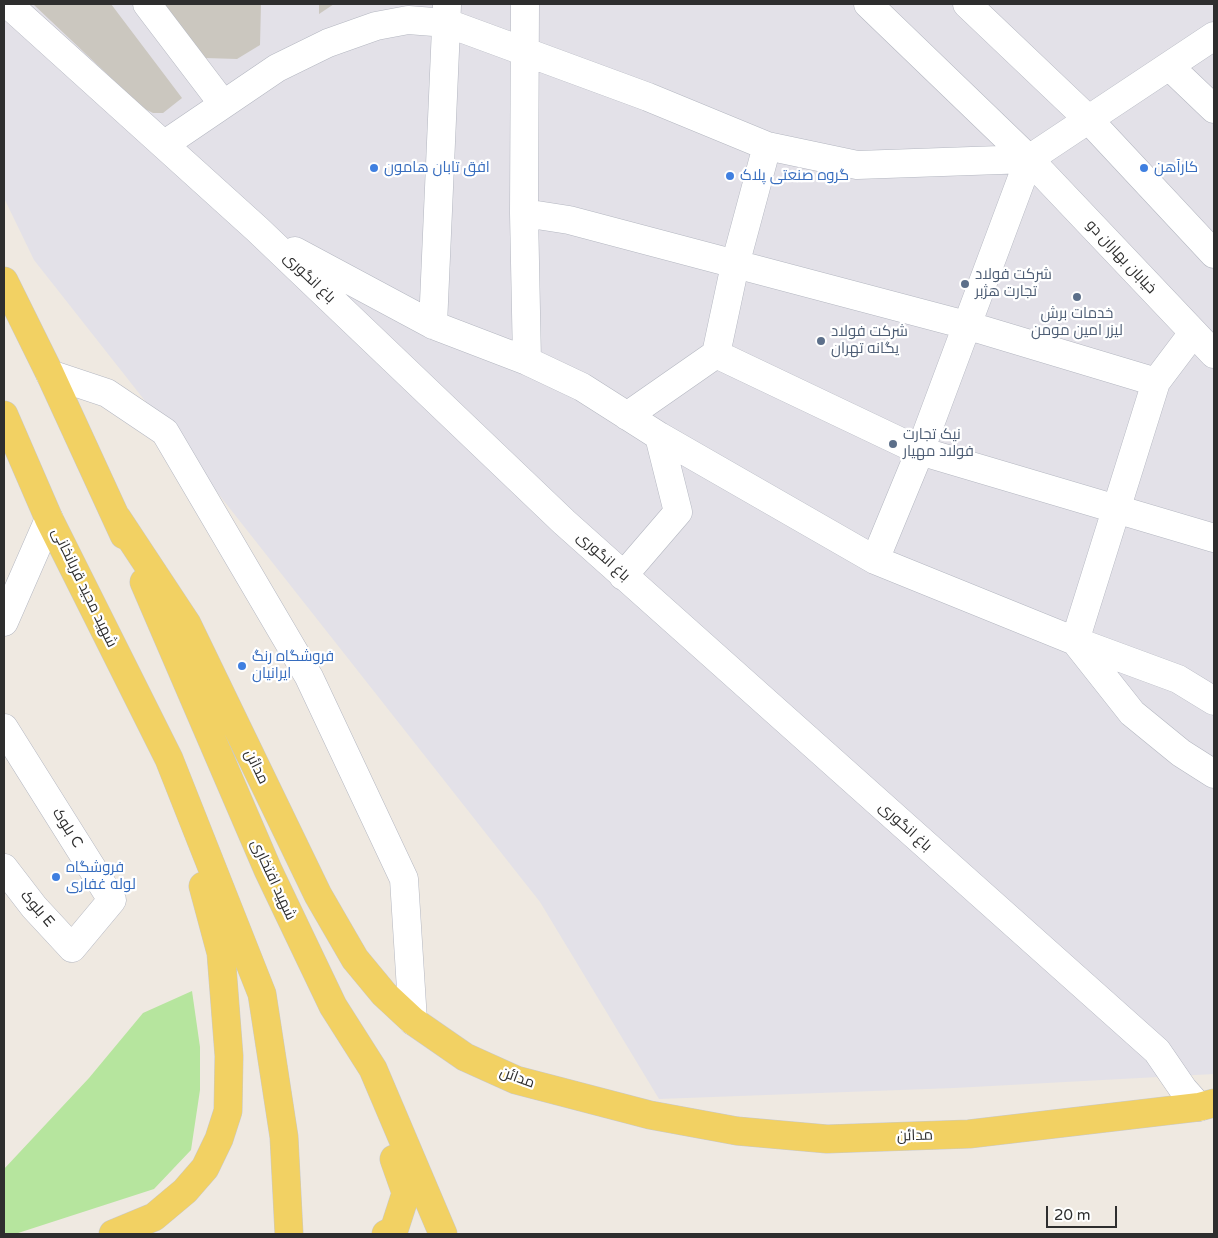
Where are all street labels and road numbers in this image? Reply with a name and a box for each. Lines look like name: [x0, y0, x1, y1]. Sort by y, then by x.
street label: خیابان بهاران دو: [1082, 216, 1160, 298]
street label: باغ انگوری: [279, 249, 339, 307]
street label: شهید مجید قربانخانی: [47, 525, 121, 651]
street label: باغ انگوری: [573, 528, 633, 586]
street label: مدائن: [240, 747, 272, 787]
street label: باغ انگوری: [875, 798, 935, 856]
street label: بلوک C: [48, 805, 86, 851]
street label: شهید افتخاری: [246, 837, 300, 923]
street label: بلوک E: [16, 887, 58, 931]
street label: مدائن: [497, 1063, 537, 1093]
street label: مدائن: [897, 1126, 933, 1146]

